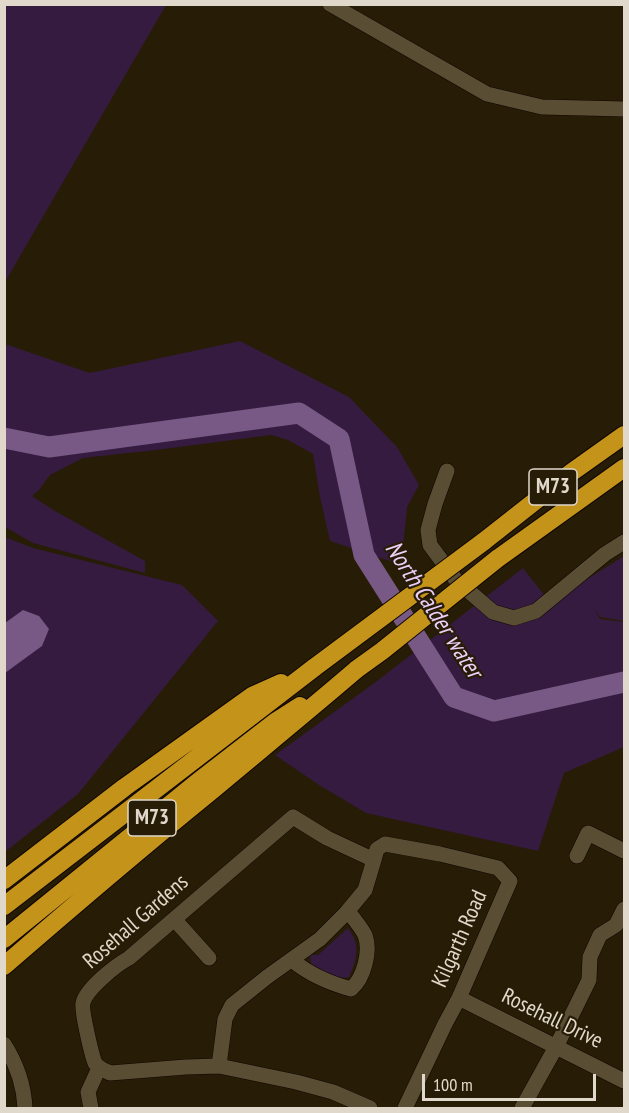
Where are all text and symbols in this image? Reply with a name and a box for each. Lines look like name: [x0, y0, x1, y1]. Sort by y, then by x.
road number: M73: [529, 469, 577, 505]
water label: North Calder water: [378, 536, 488, 684]
road number: M73: [128, 800, 176, 836]
street label: Rosehall Gardens: [78, 869, 194, 975]
street label: Kilgarth Road: [427, 886, 493, 992]
street label: Rosehall Drive: [497, 983, 607, 1055]
scale bar: [425, 1062, 599, 1100]
text: 100 m: [433, 1073, 473, 1096]

